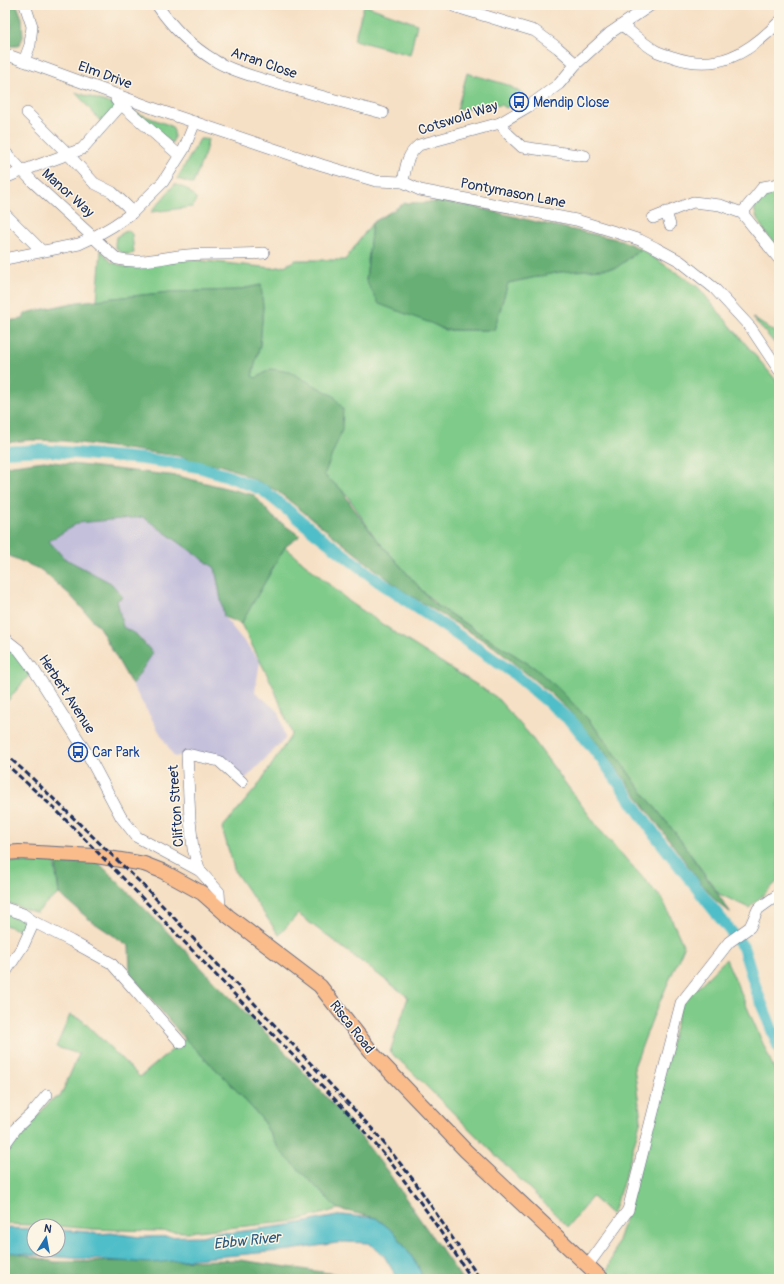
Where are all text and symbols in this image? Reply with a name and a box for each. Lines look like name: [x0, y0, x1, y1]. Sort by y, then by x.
street label: Arran Close: [229, 44, 299, 82]
street label: Elm Drive: [76, 57, 134, 93]
bus stop icon: Mendip Close: [508, 91, 530, 113]
place label: Mendip Close: [533, 94, 609, 111]
street label: Cotswold Way: [416, 97, 500, 139]
street label: Manor Way: [38, 165, 98, 221]
street label: Pontymason Lane: [459, 174, 567, 212]
street label: Herbert Avenue: [35, 651, 99, 737]
bus stop icon: Car Park: [67, 741, 89, 763]
place label: Car Park: [92, 744, 140, 761]
street label: Clifton Street: [165, 764, 187, 848]
street label: Risca Road: [326, 997, 378, 1057]
north arrow: [26, 1218, 66, 1258]
text: N: [43, 1222, 53, 1236]
water label: Ebbw River: [213, 1228, 283, 1254]

